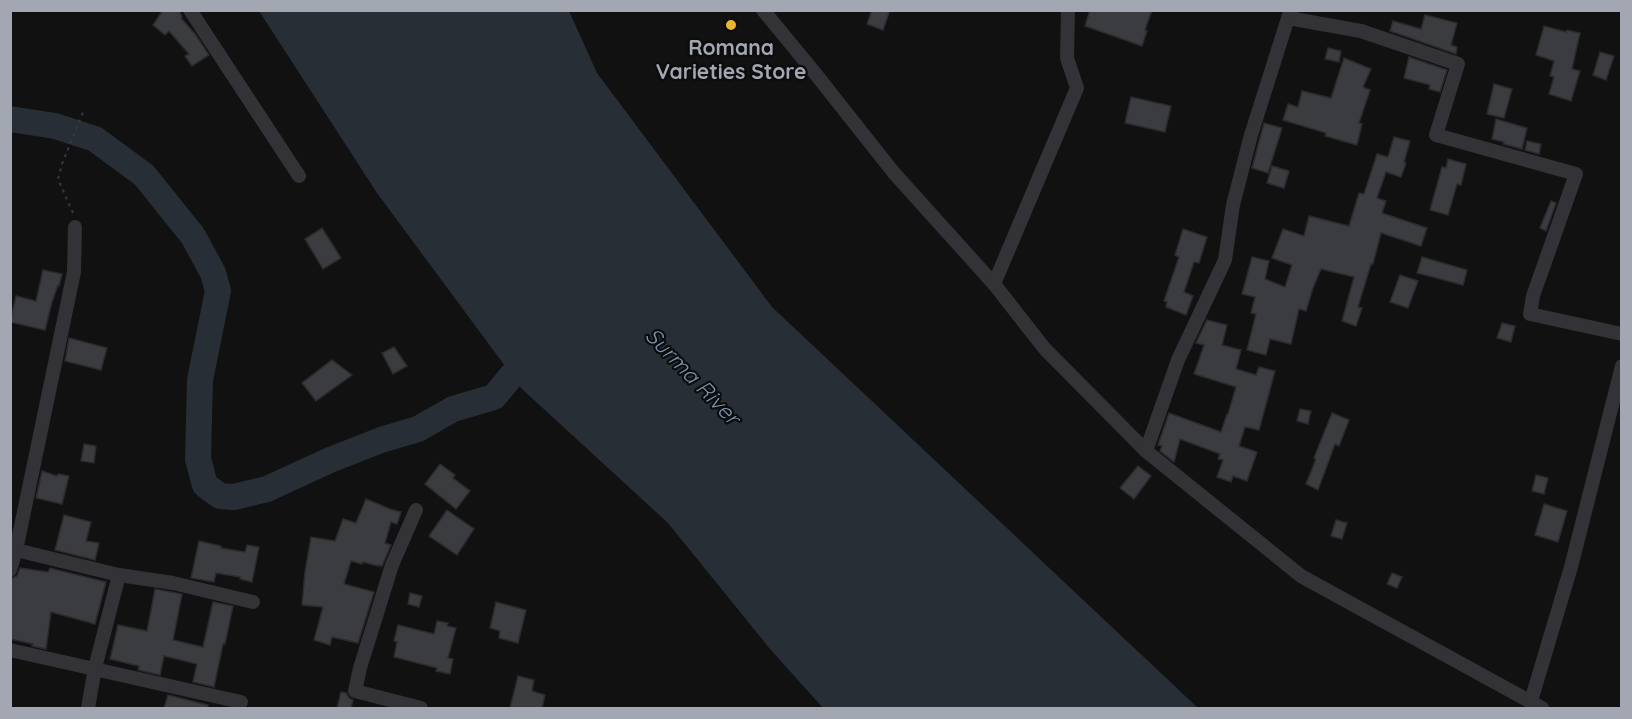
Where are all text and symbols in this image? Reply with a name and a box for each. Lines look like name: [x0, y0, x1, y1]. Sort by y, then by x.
marker: Romana Varieties Store: [724, 18, 738, 32]
place label: Romana Varieties Store: [656, 34, 806, 84]
water label: Surma River: [640, 321, 748, 432]

